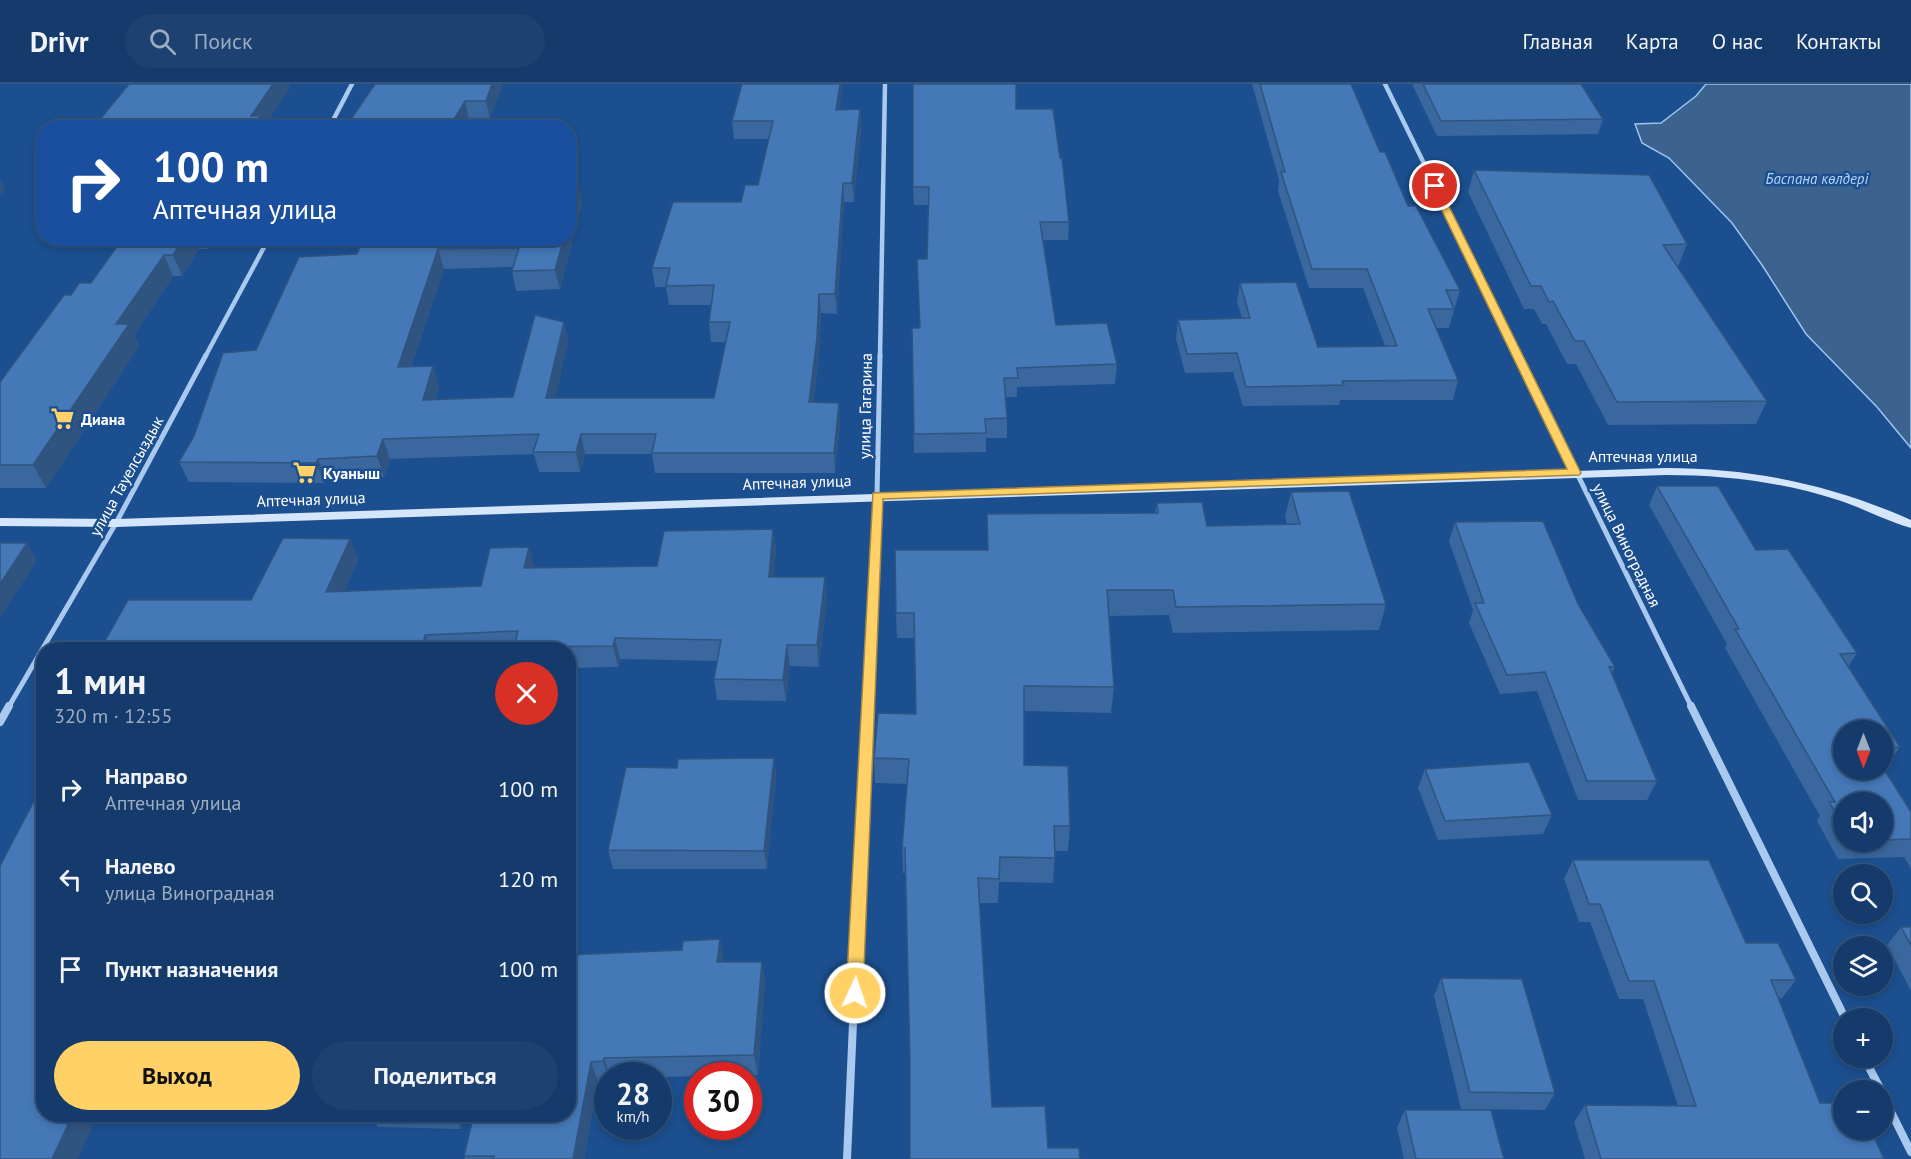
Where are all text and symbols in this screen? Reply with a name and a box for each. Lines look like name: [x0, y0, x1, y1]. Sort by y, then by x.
search box: [125, 14, 545, 68]
text: Drivr: [30, 23, 89, 60]
icon: search: [146, 25, 179, 58]
text: Поиск: [194, 27, 252, 55]
text: Главная: [1522, 28, 1593, 55]
text: Карта: [1626, 28, 1679, 55]
text: О нас: [1712, 28, 1763, 55]
text: Контакты: [1796, 28, 1881, 55]
text: 100 m: [153, 139, 269, 194]
icon: right: [54, 144, 132, 222]
pin: [1409, 160, 1460, 211]
icon: arrive: [1418, 169, 1451, 202]
water label: Баспана көлдері: [1766, 169, 1869, 188]
text: Аптечная улица: [153, 192, 337, 226]
street label: улица Гагарина: [854, 353, 876, 459]
supermarket icon: Диана: [50, 406, 76, 432]
place label: Диана: [81, 409, 125, 429]
street label: улица Тауелсыздык: [85, 412, 168, 540]
street label: Аптечная улица: [1588, 446, 1698, 466]
supermarket icon: Куаныш: [292, 460, 318, 486]
place label: Куаныш: [323, 463, 380, 483]
street label: Аптечная улица: [742, 470, 852, 494]
street label: улица Виноградная: [1588, 480, 1666, 610]
street label: Аптечная улица: [256, 487, 366, 511]
text: 1 мин: [54, 657, 146, 704]
button: close: [495, 662, 558, 725]
text: 320 m · 12:55: [54, 703, 172, 729]
north arrow: [1833, 720, 1893, 780]
map controls: [1833, 720, 1893, 1140]
text: Направо: [105, 762, 188, 790]
icon: right: [54, 773, 87, 806]
text: 100 m: [498, 775, 558, 803]
text: Аптечная улица: [105, 790, 241, 816]
button: sound: [1833, 792, 1893, 852]
text: Налево: [105, 852, 176, 880]
icon: left: [54, 863, 87, 896]
button: search: [1833, 864, 1893, 924]
text: 120 m: [498, 865, 558, 893]
text: улица Виноградная: [105, 880, 275, 906]
button: layers: [1833, 936, 1893, 996]
icon: arrive: [54, 953, 87, 986]
text: Пункт назначения: [105, 955, 278, 983]
text: 100 m: [498, 955, 558, 983]
position arrow: [823, 961, 887, 1025]
button: +: [1833, 1008, 1893, 1068]
button: Выход: [54, 1041, 300, 1110]
button: Поделиться: [312, 1041, 558, 1110]
speed limit sign: 30: [684, 1062, 762, 1140]
text: 28: [616, 1074, 650, 1113]
button: −: [1833, 1080, 1893, 1140]
text: km/h: [617, 1107, 649, 1126]

